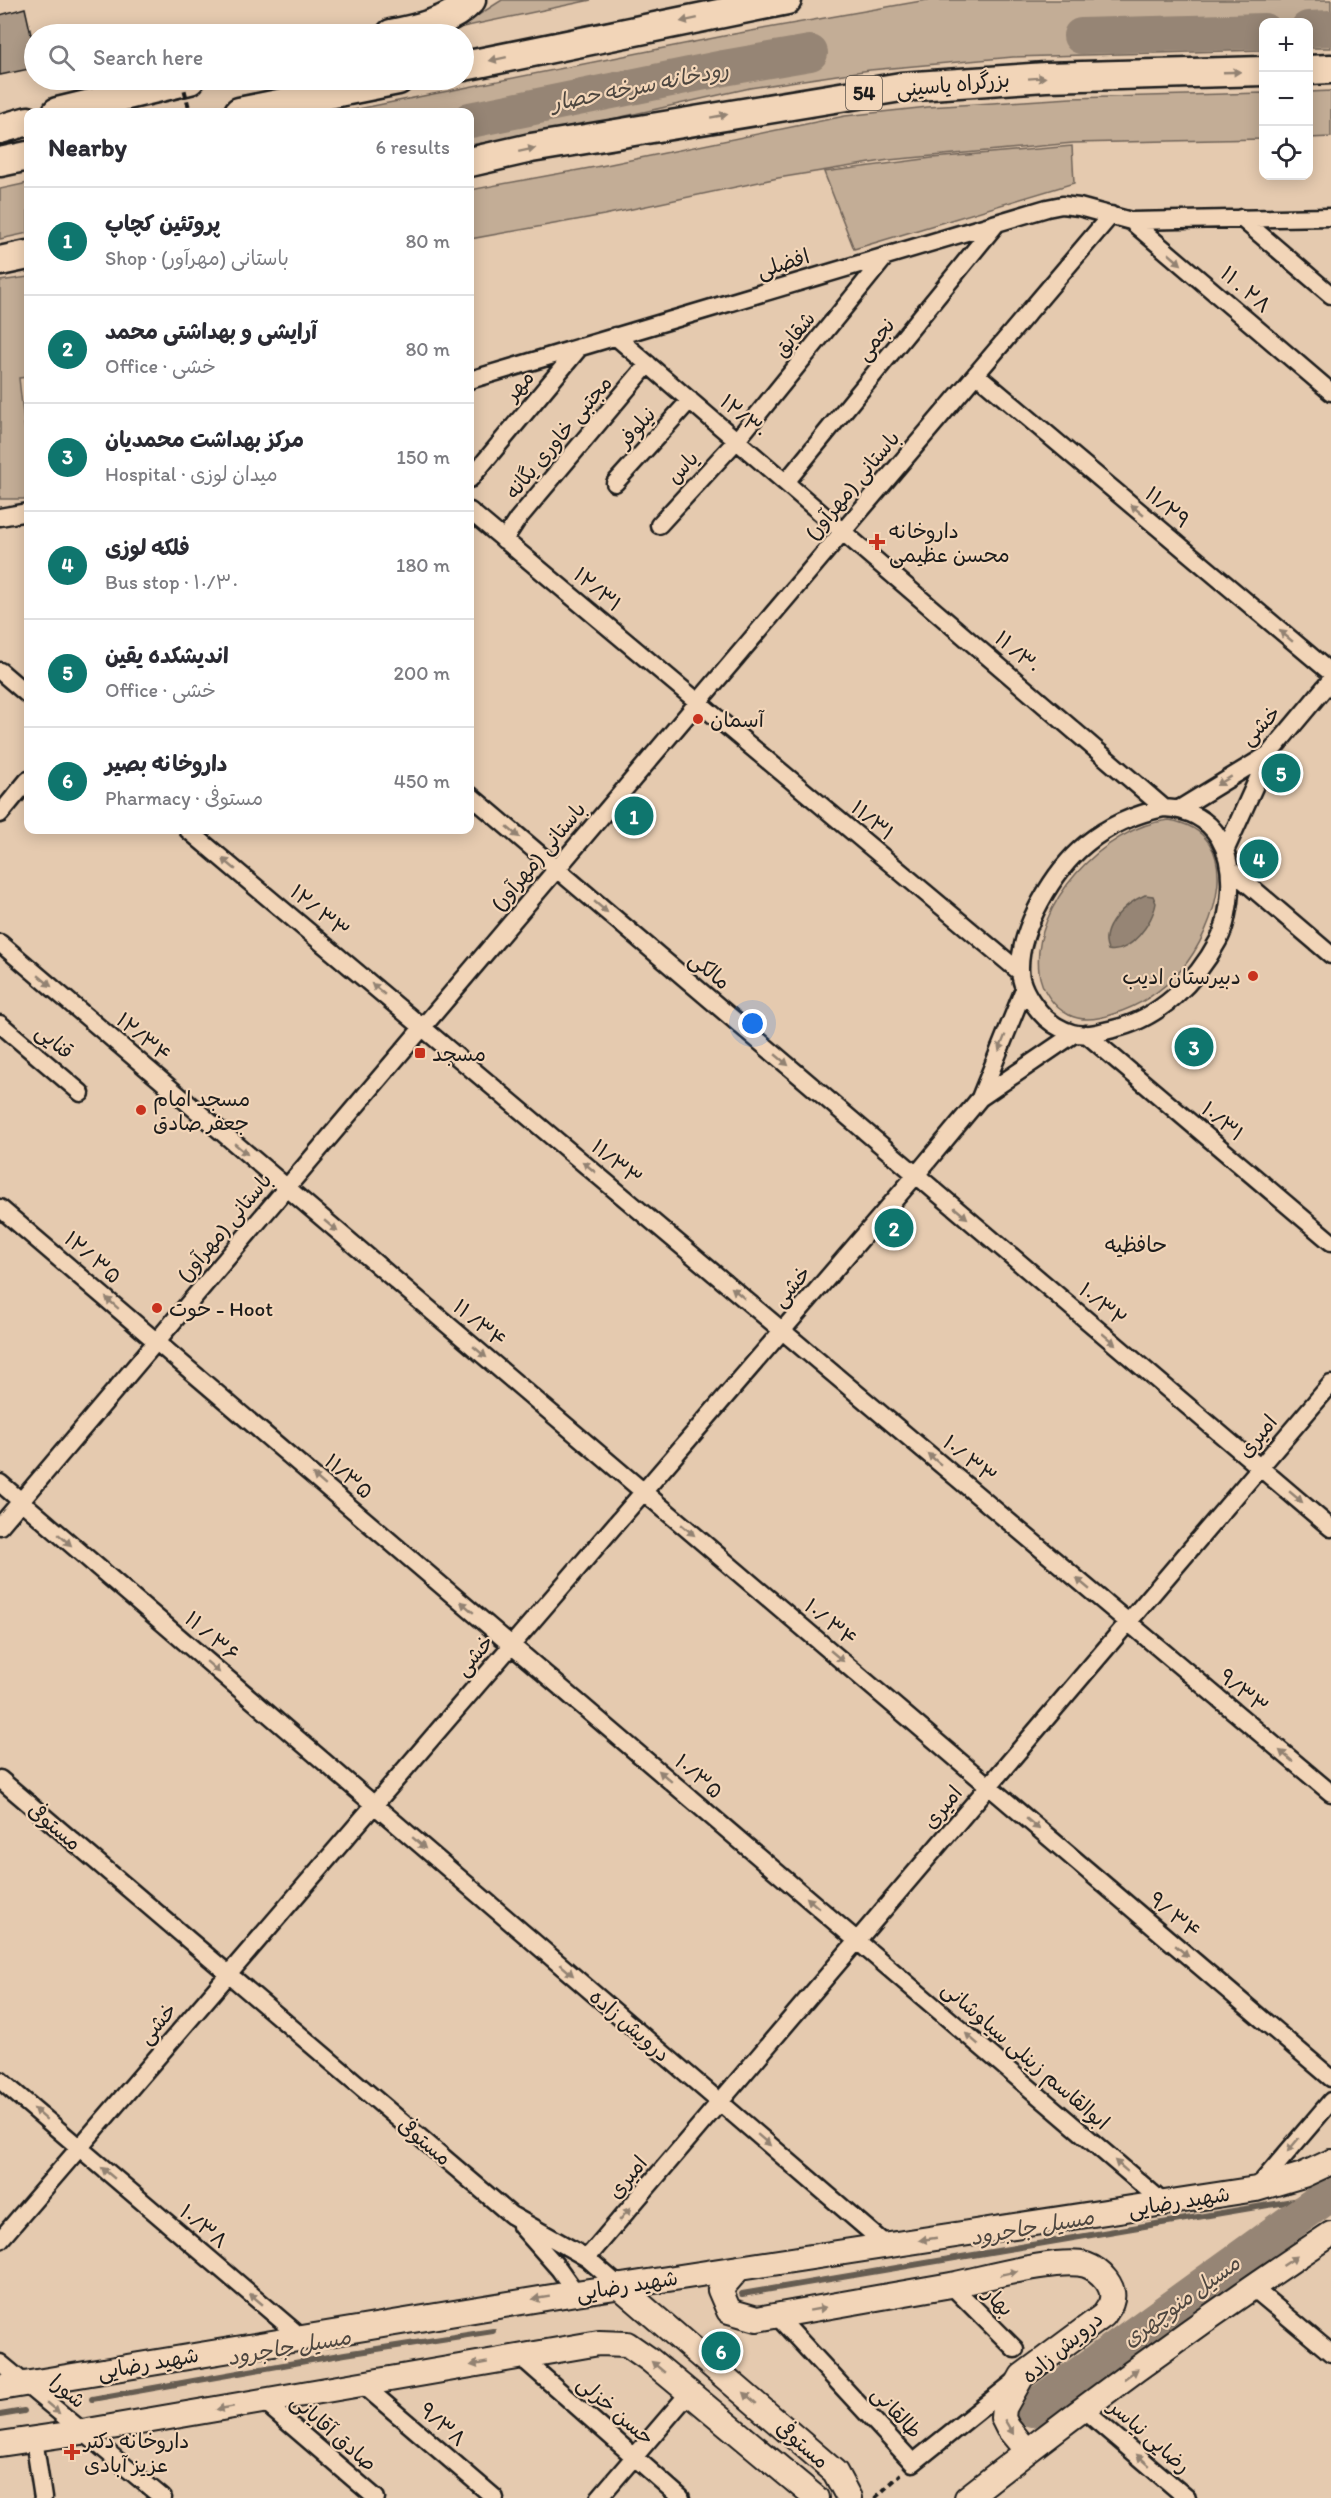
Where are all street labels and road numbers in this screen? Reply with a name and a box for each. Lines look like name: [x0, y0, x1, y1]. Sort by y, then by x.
street label: بزرگراه یاسینی: [895, 67, 1011, 103]
road number: 54: [846, 76, 882, 110]
street label: افضلی: [754, 243, 813, 285]
street label: ۱۱ . ۲۸: [1216, 260, 1276, 318]
street label: شقایق: [768, 306, 820, 362]
street label: نجمی: [850, 313, 901, 367]
street label: مهر: [498, 365, 539, 407]
street label: مجتبی خاوری یگانه: [499, 370, 618, 505]
street label: ۱۲/۳۰: [715, 389, 773, 443]
street label: نیلوفر: [610, 402, 662, 455]
street label: باستانی (مهرآور): [799, 426, 906, 546]
street label: یاس: [661, 446, 703, 488]
street label: ۱۱/۲۹: [1140, 481, 1196, 533]
street label: ۱۲/۳۱: [569, 562, 627, 616]
street label: ۱۱ /۳۰: [990, 625, 1046, 679]
street label: خشی: [1235, 700, 1287, 752]
street label: ۱۱/۳۱: [846, 795, 900, 845]
street label: باستانی (مهرآور): [485, 797, 592, 917]
street label: ۱۲/ ۳۳: [285, 879, 355, 943]
street label: مالکی: [683, 946, 736, 996]
street label: ۱۲/۳۴: [112, 1007, 176, 1067]
street label: قنایی: [30, 1018, 79, 1065]
street label: ۱۰/۳۱: [1197, 1096, 1249, 1146]
street label: ۱۱/۳۳: [587, 1134, 647, 1190]
street label: باستانی (مهرآور): [171, 1168, 278, 1288]
street label: ۱۲/ ۳۵: [59, 1226, 127, 1288]
street label: خشی: [766, 1260, 817, 1313]
street label: ۱۰/۳۲: [1074, 1277, 1132, 1331]
street label: ۱۱ /۳۴: [448, 1294, 512, 1352]
street label: امیری: [1232, 1409, 1282, 1463]
street label: ۱۰/ ۳۳: [938, 1429, 1002, 1489]
street label: ۱۱/۳۵: [320, 1448, 378, 1504]
street label: ۱۰/ ۳۴: [800, 1593, 862, 1651]
street label: ۱۱ / ۳۶: [180, 1606, 244, 1666]
street label: خشی: [449, 1629, 500, 1682]
street label: ۹/۳۳: [1214, 1663, 1274, 1719]
street label: ۱۰/۳۵: [670, 1749, 728, 1803]
street label: امیری: [917, 1780, 967, 1834]
street label: مستوفی: [23, 1796, 87, 1856]
street label: ۹/ ۳۴: [1144, 1886, 1206, 1944]
street label: ابوالقاسم زینلی سیاوشانی: [935, 1975, 1115, 2138]
street label: درویش زاده: [585, 1983, 675, 2067]
street label: خشی: [132, 1997, 183, 2050]
street label: مستوفی: [393, 2111, 457, 2171]
street label: امیری: [602, 2150, 652, 2204]
street label: شهید رضایی: [1126, 2181, 1232, 2223]
street label: ۱۰/۳۸: [175, 2199, 233, 2253]
street label: شهید رضایی: [574, 2265, 680, 2307]
street label: بهار: [977, 2279, 1019, 2322]
street label: درویش زاده: [1016, 2306, 1108, 2388]
street label: شهید رضایی: [95, 2342, 201, 2386]
street label: شورا: [44, 2369, 91, 2414]
street label: حسن خزلی: [571, 2370, 660, 2452]
street label: طالقانی: [865, 2381, 927, 2445]
street label: صادق آقایانی: [285, 2388, 382, 2478]
street label: رضایی نیاسر: [1101, 2392, 1196, 2480]
street label: ۹/۳۸: [414, 2397, 472, 2451]
street label: مستوفی: [771, 2414, 835, 2474]

